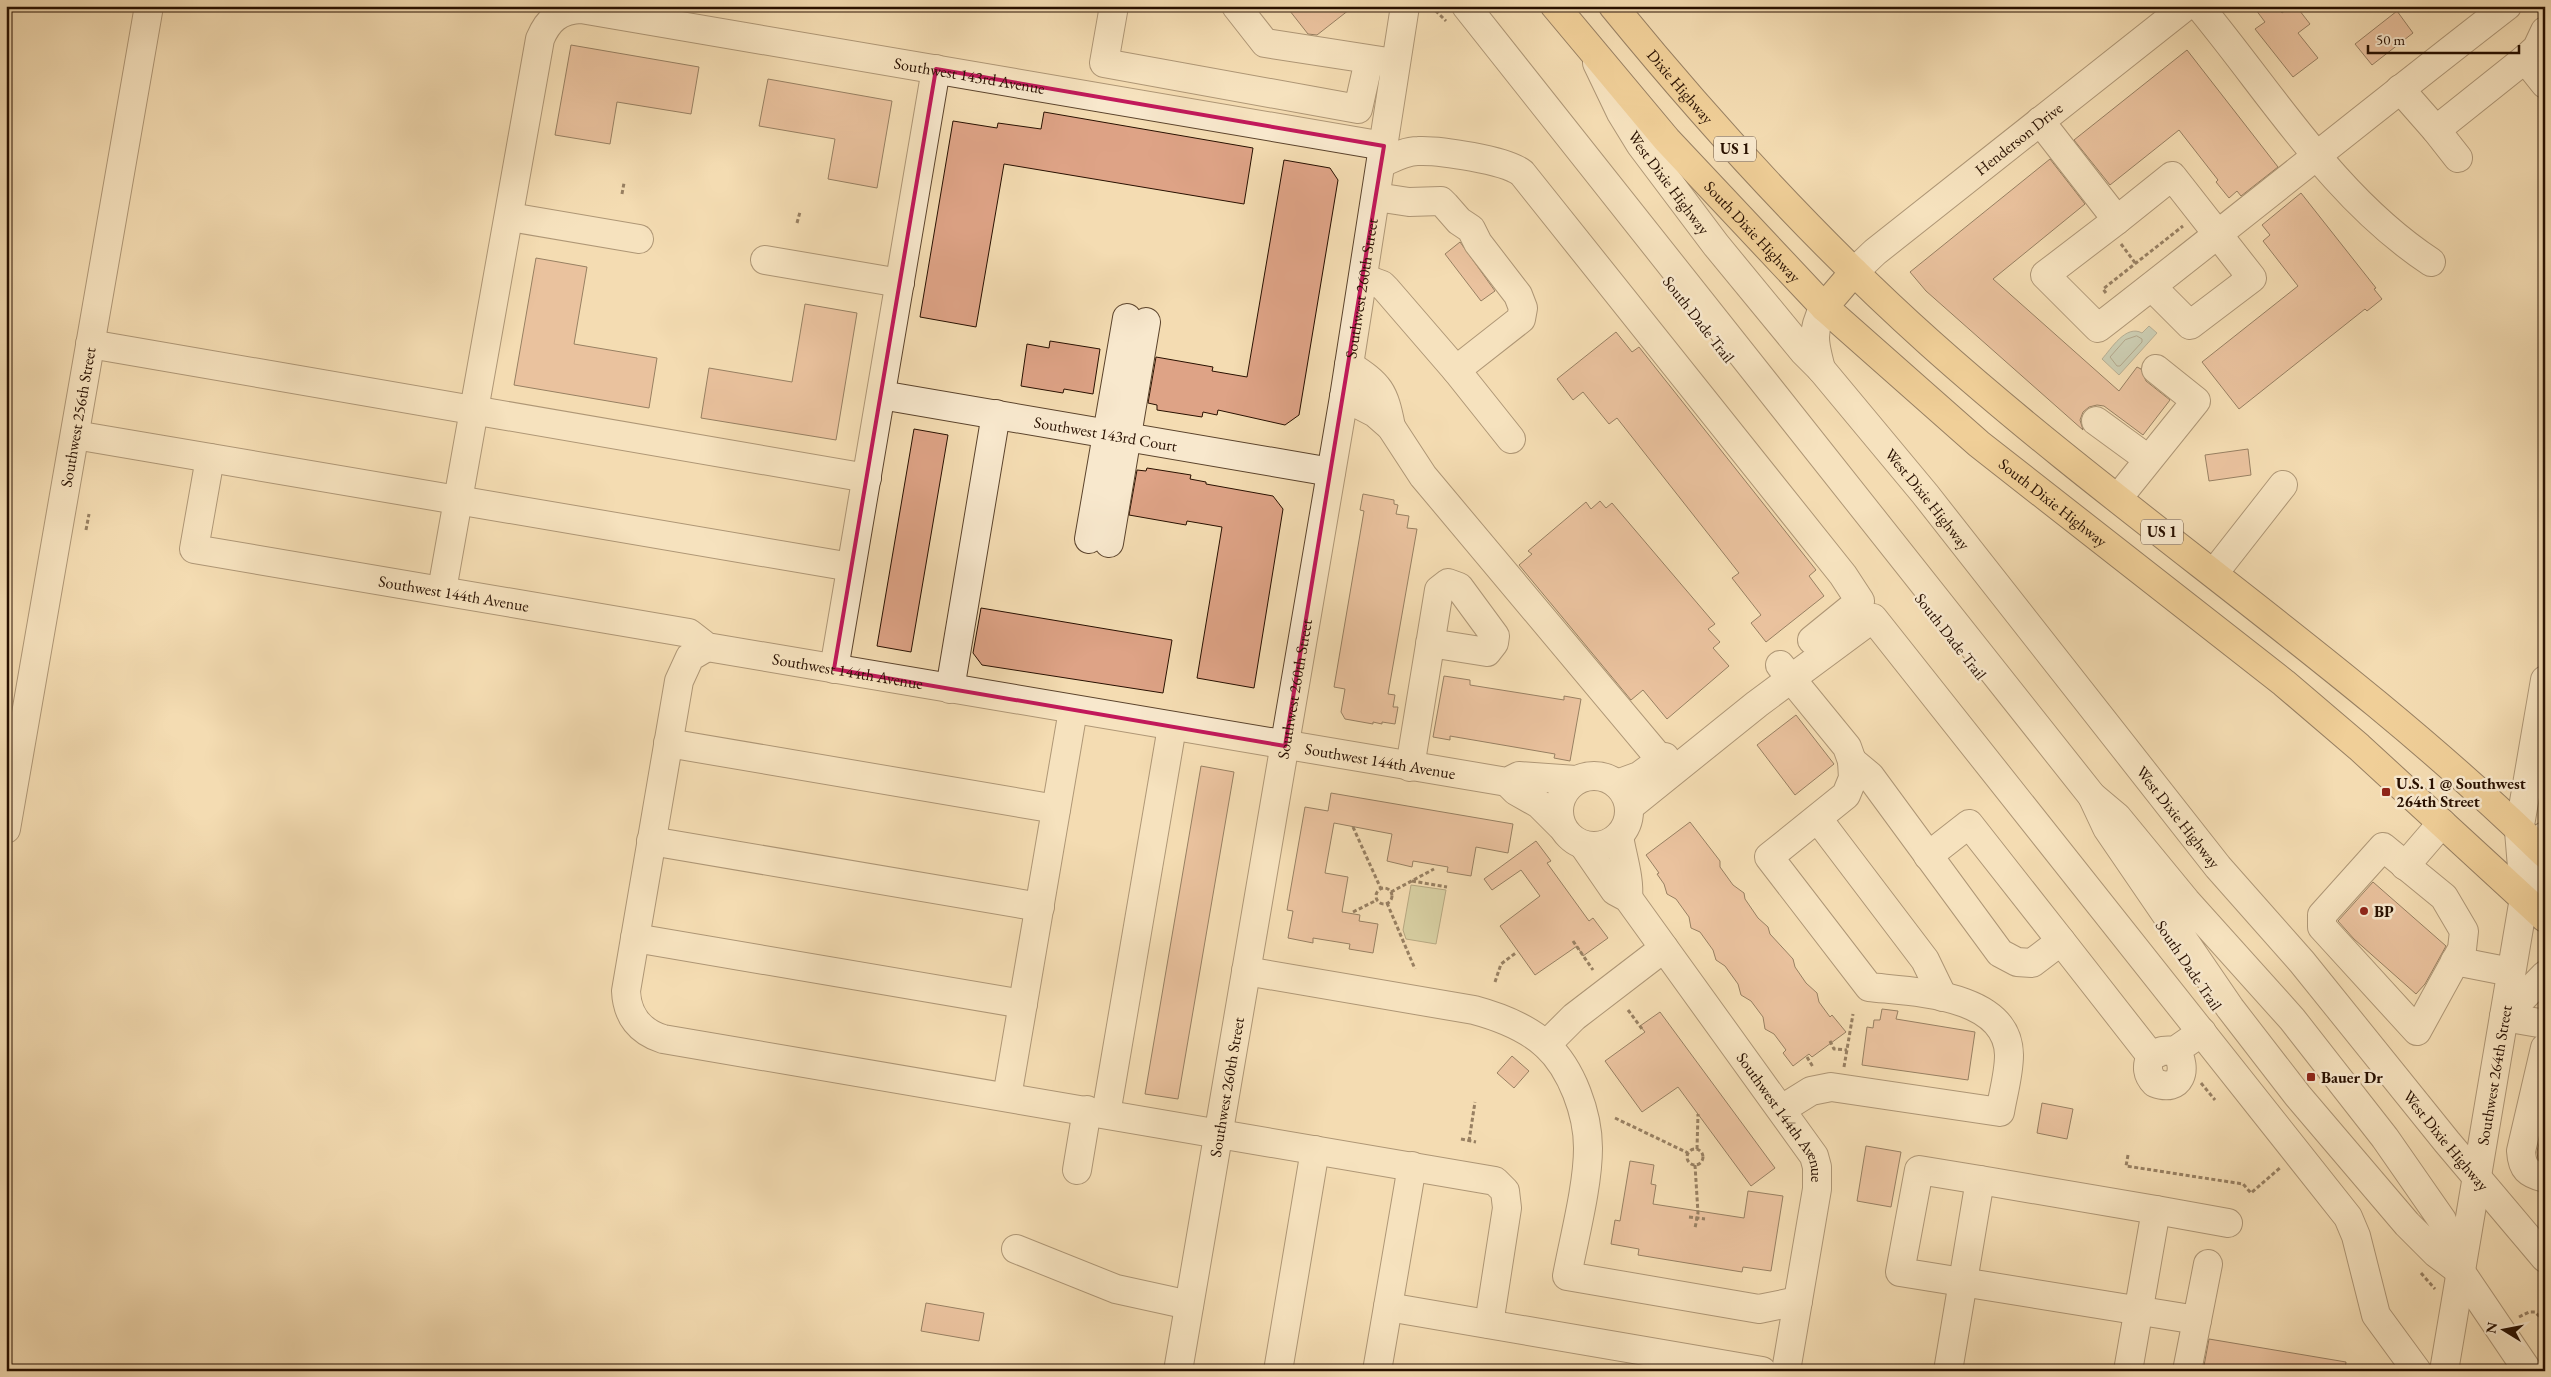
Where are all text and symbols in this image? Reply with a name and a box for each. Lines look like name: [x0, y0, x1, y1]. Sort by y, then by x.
scale bar: [2368, 22, 2520, 54]
text: 50 m: [2376, 30, 2405, 49]
street label: Dixie Highway: [1642, 45, 1719, 129]
street label: Southwest 143rd Avenue: [892, 53, 1046, 99]
street label: Henderson Drive: [1971, 98, 2067, 180]
street label: West Dixie Highway: [1623, 127, 1715, 240]
road number: US 1: [1714, 136, 1756, 162]
street label: South Dixie Highway: [1700, 176, 1806, 288]
street label: Southwest 260th Street: [1340, 217, 1383, 360]
street label: South Dade Trail: [1658, 272, 1739, 367]
street label: Southwest 256th Street: [56, 346, 101, 489]
street label: Southwest 143rd Court: [1033, 411, 1179, 457]
street label: West Dixie Highway: [1880, 444, 1975, 555]
street label: South Dixie Highway: [1994, 453, 2112, 552]
road number: US 1: [2141, 520, 2183, 544]
street label: Southwest 144th Avenue: [377, 570, 531, 617]
street label: South Dade Trail: [1910, 589, 1991, 684]
street label: Southwest 260th Street: [1273, 617, 1317, 761]
street label: Southwest 144th Avenue: [771, 648, 925, 694]
street label: Southwest 144th Avenue: [1303, 738, 1457, 784]
street label: West Dixie Highway: [2131, 762, 2226, 873]
place label: U.S. 1 @ Southwest 264th Street: [2396, 773, 2526, 812]
marker: U.S. 1 @ Southwest 264th Street: [2380, 786, 2392, 798]
place label: BP: [2374, 901, 2394, 922]
marker: BP: [2358, 905, 2370, 917]
street label: South Dade Trail: [2151, 916, 2227, 1015]
street label: Southwest 264th Street: [2472, 1004, 2517, 1147]
street label: Southwest 260th Street: [1205, 1016, 1249, 1159]
street label: Southwest 144th Avenue: [1732, 1048, 1827, 1182]
place label: Bauer Dr: [2321, 1067, 2383, 1088]
marker: Bauer Dr: [2305, 1071, 2317, 1083]
street label: West Dixie Highway: [2398, 1086, 2494, 1196]
north arrow: [2478, 1304, 2528, 1354]
text: N: [2481, 1320, 2501, 1335]

